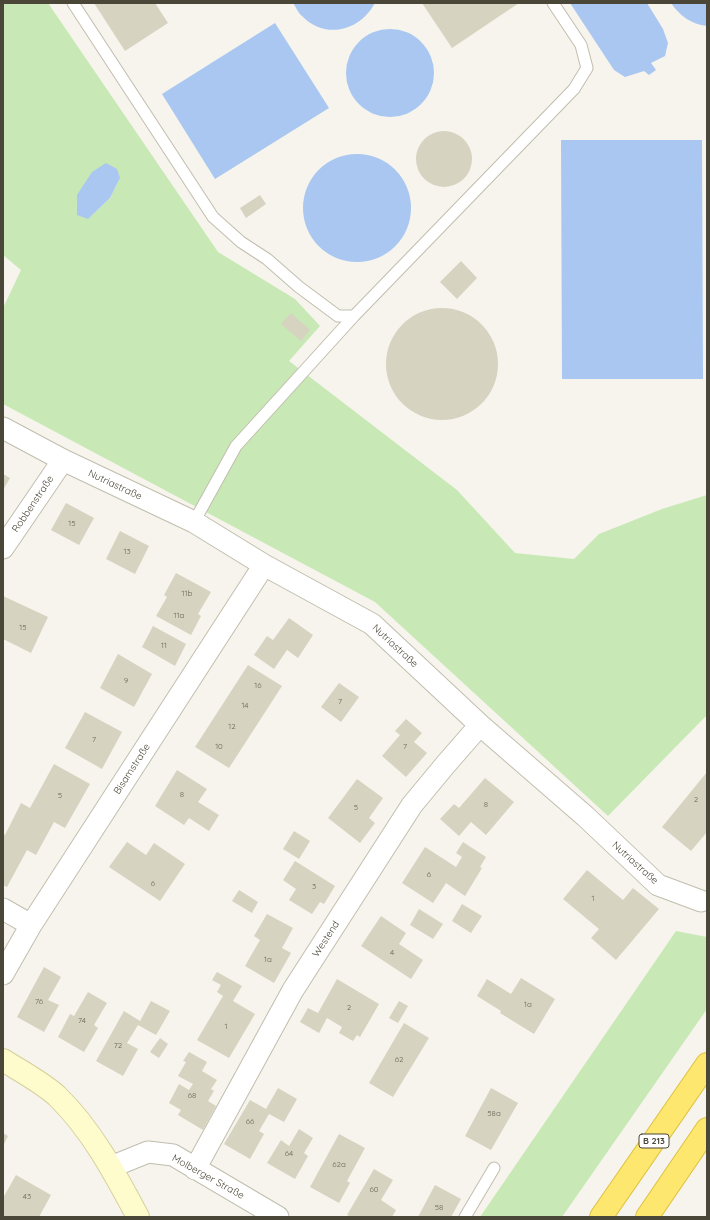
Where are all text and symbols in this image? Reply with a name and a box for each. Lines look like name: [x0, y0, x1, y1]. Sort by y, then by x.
street label: Nutriastraße: [86, 467, 144, 503]
street label: Robbenstraße: [10, 473, 56, 535]
house number: 15: [68, 519, 76, 529]
house number: 13: [123, 547, 131, 557]
house number: 11b: [182, 589, 192, 599]
house number: 11a: [174, 611, 184, 621]
street label: Nutriastraße: [370, 622, 420, 670]
house number: 15: [19, 623, 27, 633]
house number: 11: [161, 641, 167, 651]
house number: 9: [124, 676, 128, 686]
house number: 16: [254, 681, 262, 691]
house number: 7: [338, 697, 342, 707]
house number: 14: [241, 701, 249, 711]
house number: 12: [228, 722, 236, 732]
house number: 7: [92, 735, 96, 745]
street label: Bisamstraße: [111, 741, 153, 797]
house number: 10: [215, 742, 223, 752]
house number: 7: [403, 742, 407, 752]
house number: 8: [180, 790, 184, 800]
house number: 5: [58, 791, 62, 801]
house number: 2: [694, 795, 698, 805]
house number: 8: [484, 800, 488, 810]
house number: 5: [354, 803, 358, 813]
street label: Nutriastraße: [609, 839, 661, 887]
house number: 6: [427, 870, 431, 880]
house number: 6: [151, 879, 155, 889]
house number: 3: [312, 882, 316, 892]
house number: 1: [592, 894, 594, 904]
street label: Westend: [310, 919, 342, 959]
house number: 4: [390, 948, 394, 958]
house number: 1a: [264, 955, 272, 965]
house number: 76: [35, 997, 43, 1007]
house number: 1a: [524, 1000, 532, 1010]
house number: 2: [347, 1003, 351, 1013]
house number: 74: [78, 1016, 86, 1026]
house number: 1: [225, 1022, 227, 1032]
house number: 72: [114, 1041, 122, 1051]
house number: 62: [395, 1055, 403, 1065]
house number: 68: [188, 1091, 196, 1101]
house number: 58a: [487, 1109, 501, 1119]
house number: 66: [246, 1117, 254, 1127]
road number: B 213: [639, 1134, 669, 1148]
house number: 64: [285, 1149, 293, 1159]
street label: Molberger Straße: [170, 1152, 246, 1202]
house number: 62a: [332, 1160, 346, 1170]
house number: 60: [369, 1185, 379, 1195]
house number: 43: [23, 1192, 31, 1202]
house number: 58: [435, 1203, 443, 1213]

